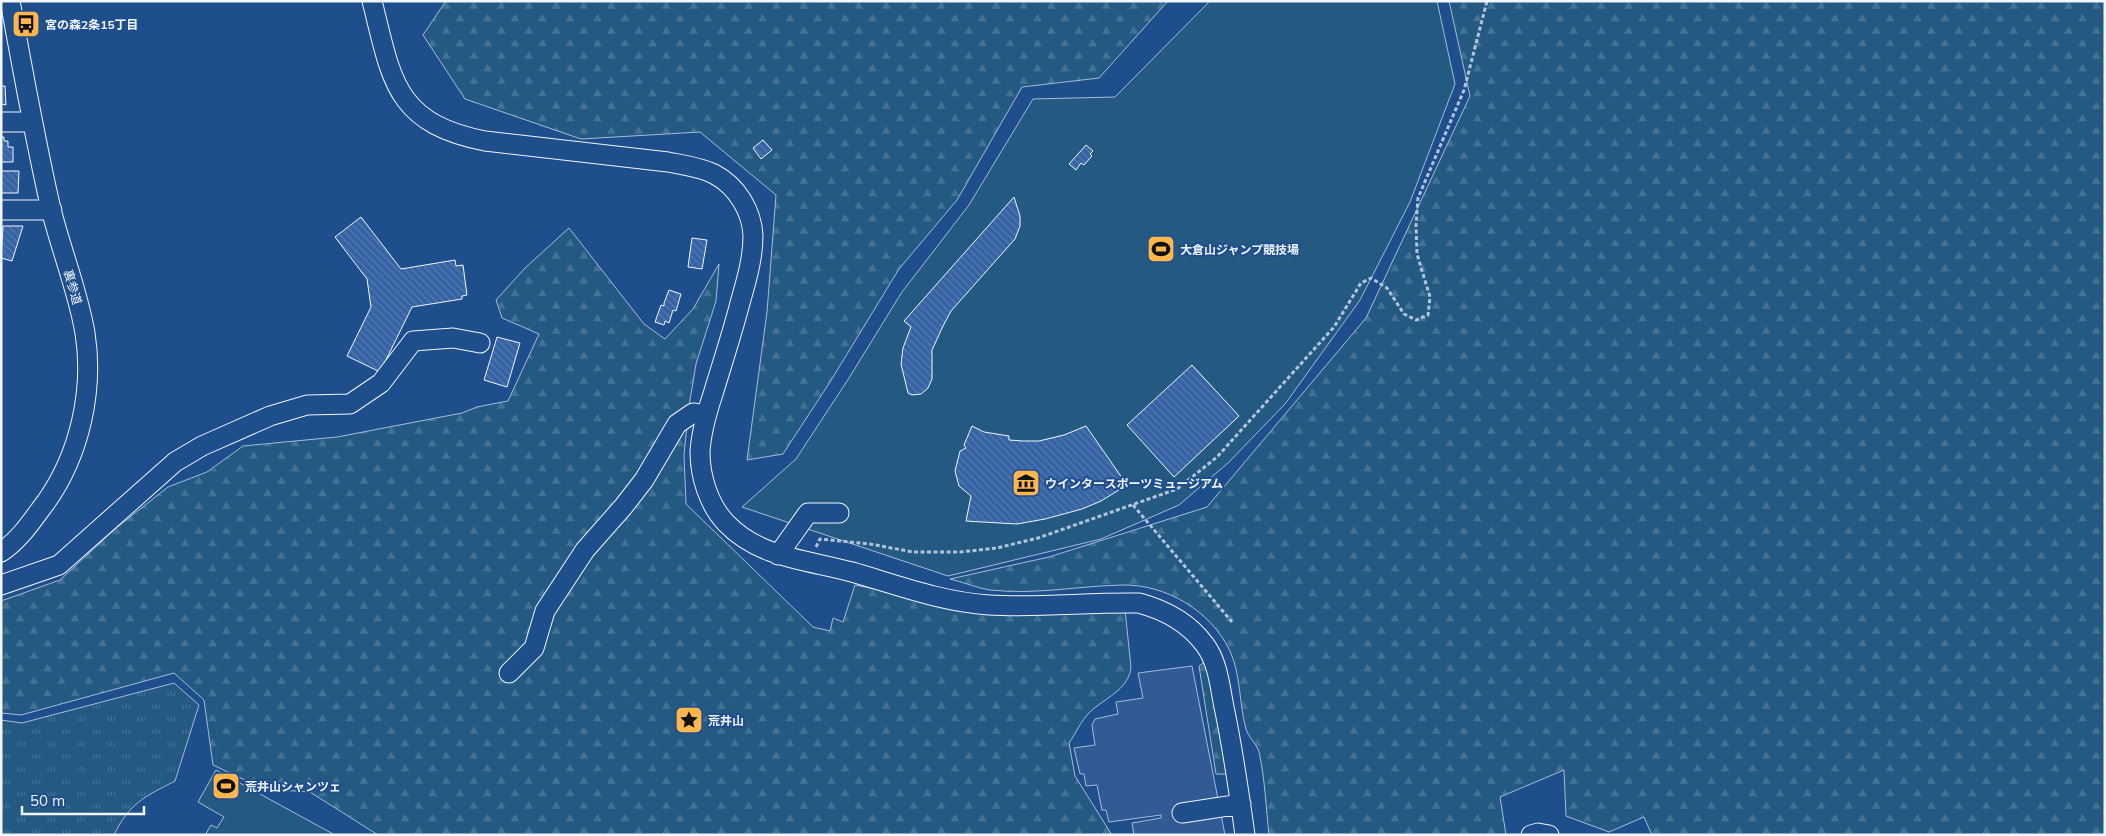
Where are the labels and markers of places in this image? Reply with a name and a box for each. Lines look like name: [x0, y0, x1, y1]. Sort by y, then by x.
bus stop icon: 宮の森2条15丁目: [11, 9, 41, 39]
place label: 宮の森2条15丁目: [45, 17, 139, 32]
sports icon: 大倉山ジャンプ競技場: [1146, 234, 1176, 264]
place label: 大倉山ジャンプ競技場: [1180, 242, 1299, 257]
museum icon: ウインタースポーツミュージアム: [1011, 468, 1041, 498]
place label: ウインタースポーツミュージアム: [1045, 476, 1223, 491]
place icon: 荒井山: [674, 705, 704, 735]
place label: 荒井山: [708, 713, 744, 728]
sports icon: 荒井山シャンツェ: [211, 771, 241, 801]
place label: 荒井山シャンツェ: [245, 779, 341, 794]

